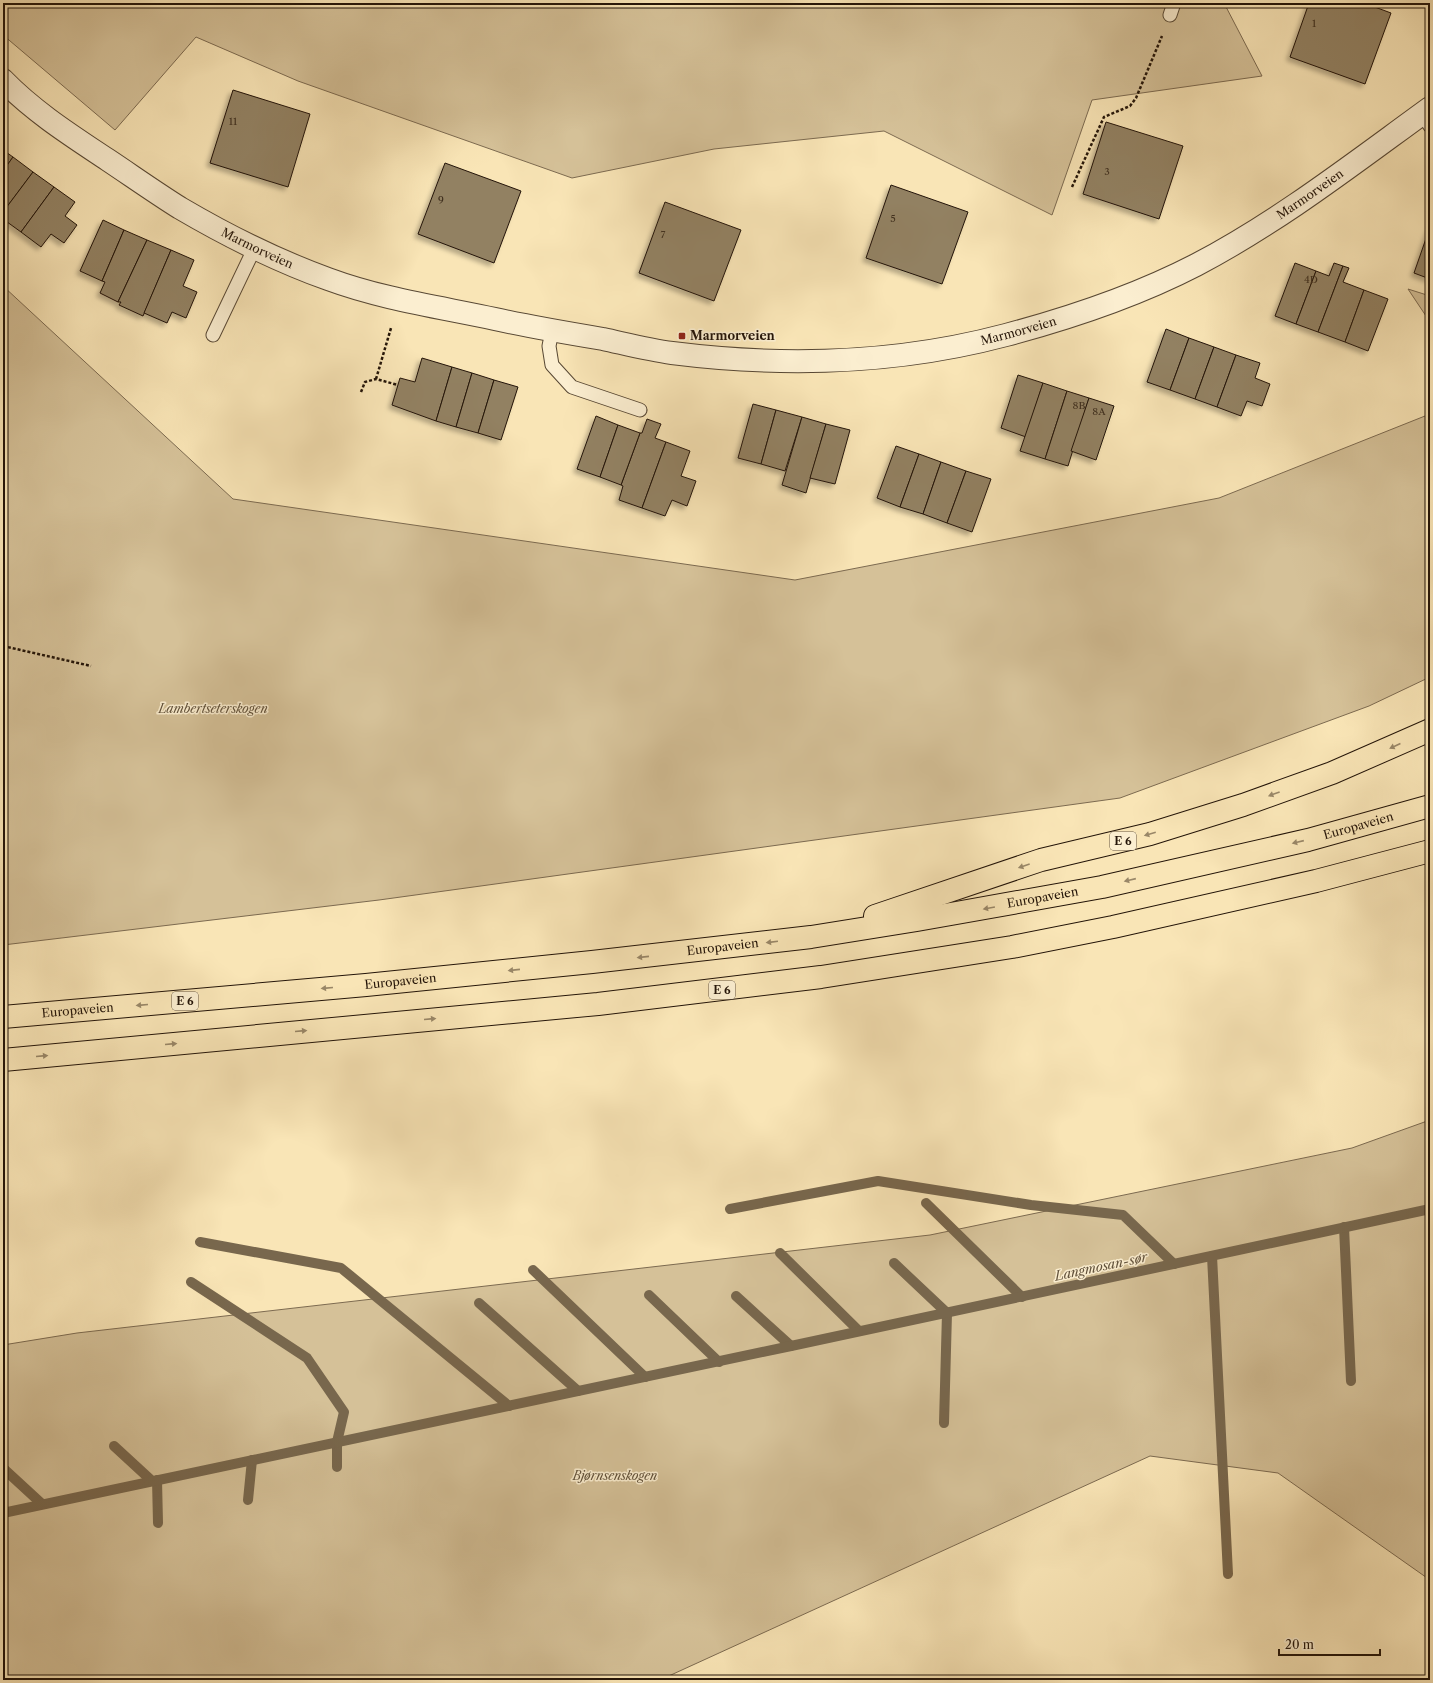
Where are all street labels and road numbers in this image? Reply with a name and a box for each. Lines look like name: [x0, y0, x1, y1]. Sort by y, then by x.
street label: Marmorveien: [1274, 165, 1347, 222]
street label: Marmorveien: [219, 224, 296, 272]
street label: Marmorveien: [979, 313, 1059, 348]
street label: Europaveien: [1322, 808, 1396, 842]
road number: E 6: [1110, 832, 1136, 850]
street label: Europaveien: [1006, 883, 1080, 911]
street label: Europaveien: [686, 935, 760, 958]
street label: Europaveien: [364, 970, 438, 992]
road number: E 6: [709, 981, 735, 999]
road number: E 6: [172, 992, 198, 1010]
street label: Europaveien: [41, 999, 115, 1021]

